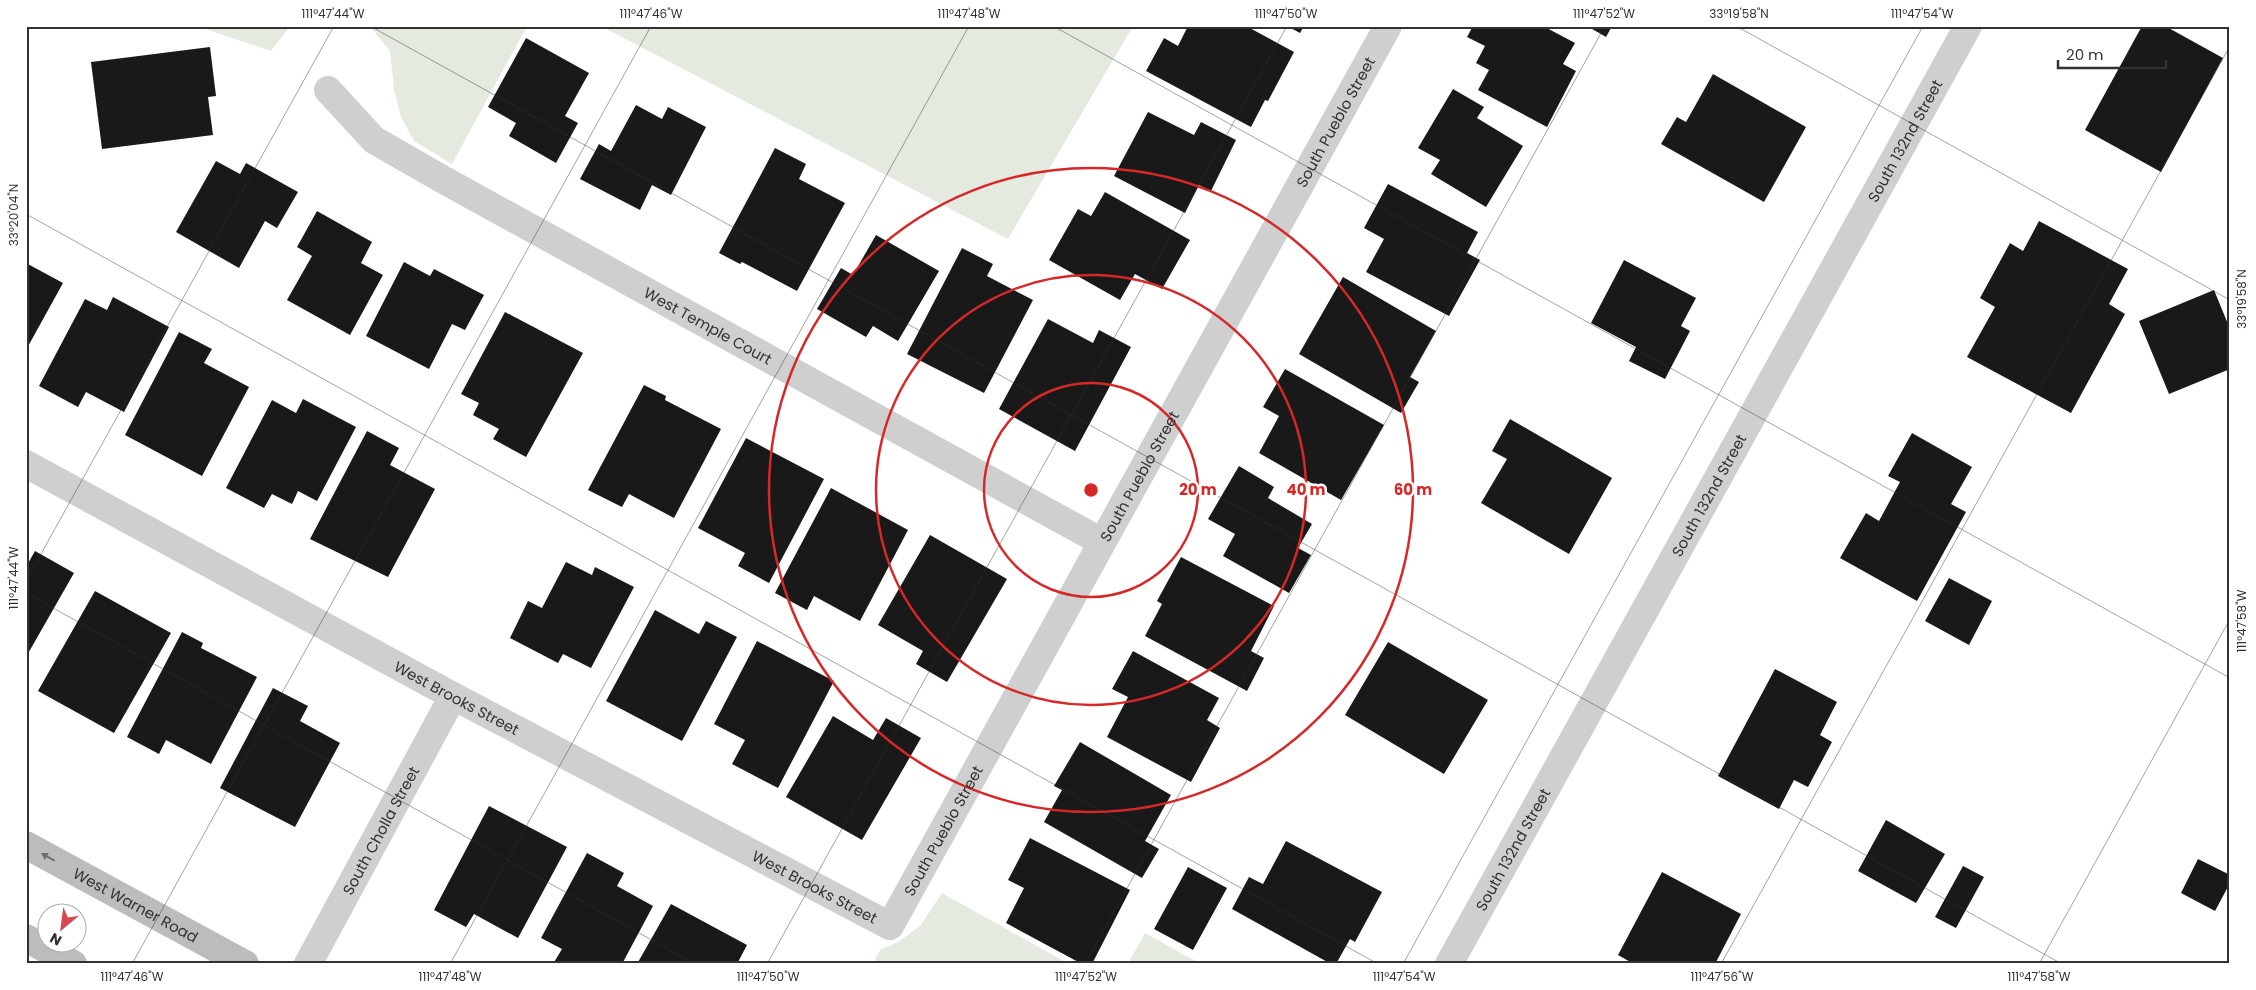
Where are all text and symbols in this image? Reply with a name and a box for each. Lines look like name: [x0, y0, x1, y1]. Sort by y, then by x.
text: 111°47'44"W: [302, 5, 365, 22]
text: 111°47'46"W: [620, 5, 683, 22]
text: 111°47'48"W: [938, 5, 1001, 22]
text: 111°47'50"W: [1255, 5, 1318, 22]
text: 111°47'52"W: [1573, 5, 1635, 22]
text: 33°19'58"N: [1709, 5, 1769, 22]
text: 111°47'54"W: [1891, 5, 1954, 22]
scale bar: [2058, 38, 2166, 70]
text: 20 m: [2066, 44, 2104, 65]
street label: South Pueblo Street: [1290, 53, 1380, 191]
street label: South 132nd Street: [1862, 76, 1947, 206]
text: 33°20'04"N: [5, 184, 22, 246]
text: 33°19'58"N: [2233, 269, 2250, 329]
street label: West Temple Court: [640, 282, 776, 369]
street label: South Pueblo Street: [1094, 407, 1184, 545]
street label: South 132nd Street: [1666, 430, 1751, 560]
text: 20 m: [1179, 479, 1217, 500]
text: 40 m: [1286, 479, 1326, 500]
text: 60 m: [1394, 479, 1432, 500]
centre of rings: [1082, 481, 1100, 499]
text: 111°47'44"W: [5, 546, 22, 609]
text: 111°47'58"W: [2233, 589, 2250, 652]
street label: West Brooks Street: [391, 656, 523, 740]
street label: South Pueblo Street: [898, 761, 987, 899]
street label: South Cholla Street: [337, 762, 424, 898]
street label: South 132nd Street: [1470, 784, 1555, 914]
street label: West Brooks Street: [749, 845, 881, 928]
one-way arrow: [41, 853, 55, 861]
street label: West Warner Road: [70, 862, 202, 947]
north arrow: [38, 902, 88, 952]
text: N: [46, 928, 65, 951]
text: 111°47'46"W: [101, 968, 164, 985]
text: 111°47'48"W: [419, 968, 482, 985]
text: 111°47'50"W: [737, 968, 800, 985]
text: 111°47'52"W: [1055, 968, 1117, 985]
text: 111°47'54"W: [1373, 968, 1436, 985]
text: 111°47'56"W: [1691, 968, 1754, 985]
text: 111°47'58"W: [2008, 968, 2071, 985]

